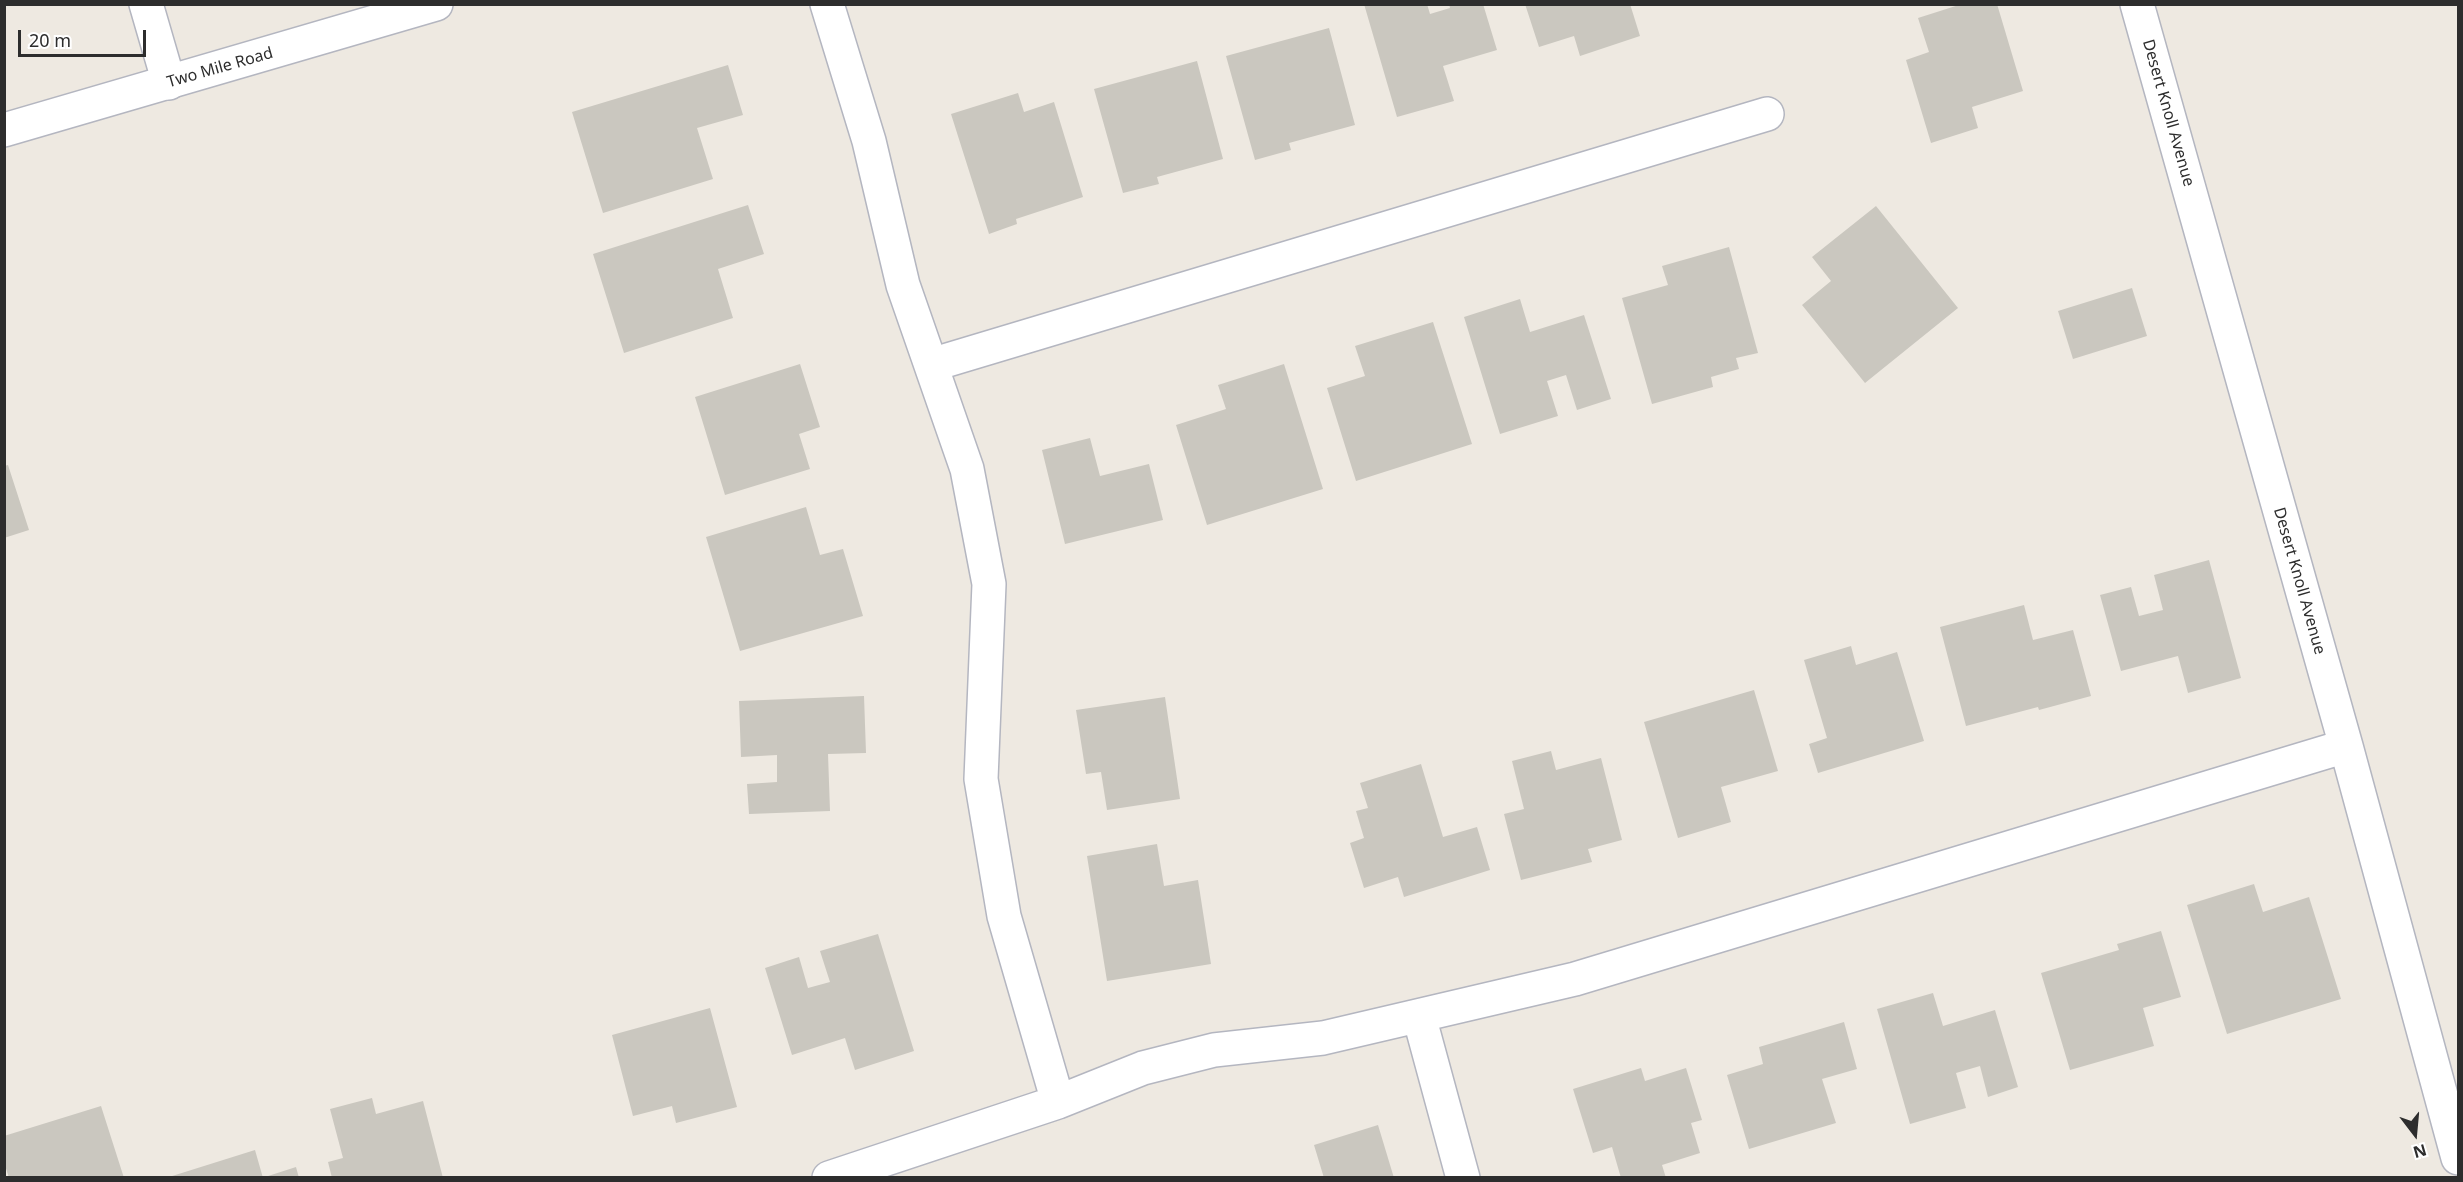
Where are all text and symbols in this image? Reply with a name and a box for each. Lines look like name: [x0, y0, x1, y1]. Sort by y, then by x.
scale bar: [21, 18, 148, 56]
text: 20 m: [29, 28, 71, 52]
street label: Desert Knoll Avenue: [2138, 37, 2198, 189]
street label: Two Mile Road: [165, 44, 275, 92]
street label: Desert Knoll Avenue: [2269, 505, 2329, 657]
north arrow: [2385, 1104, 2445, 1164]
text: N: [2411, 1139, 2429, 1164]

